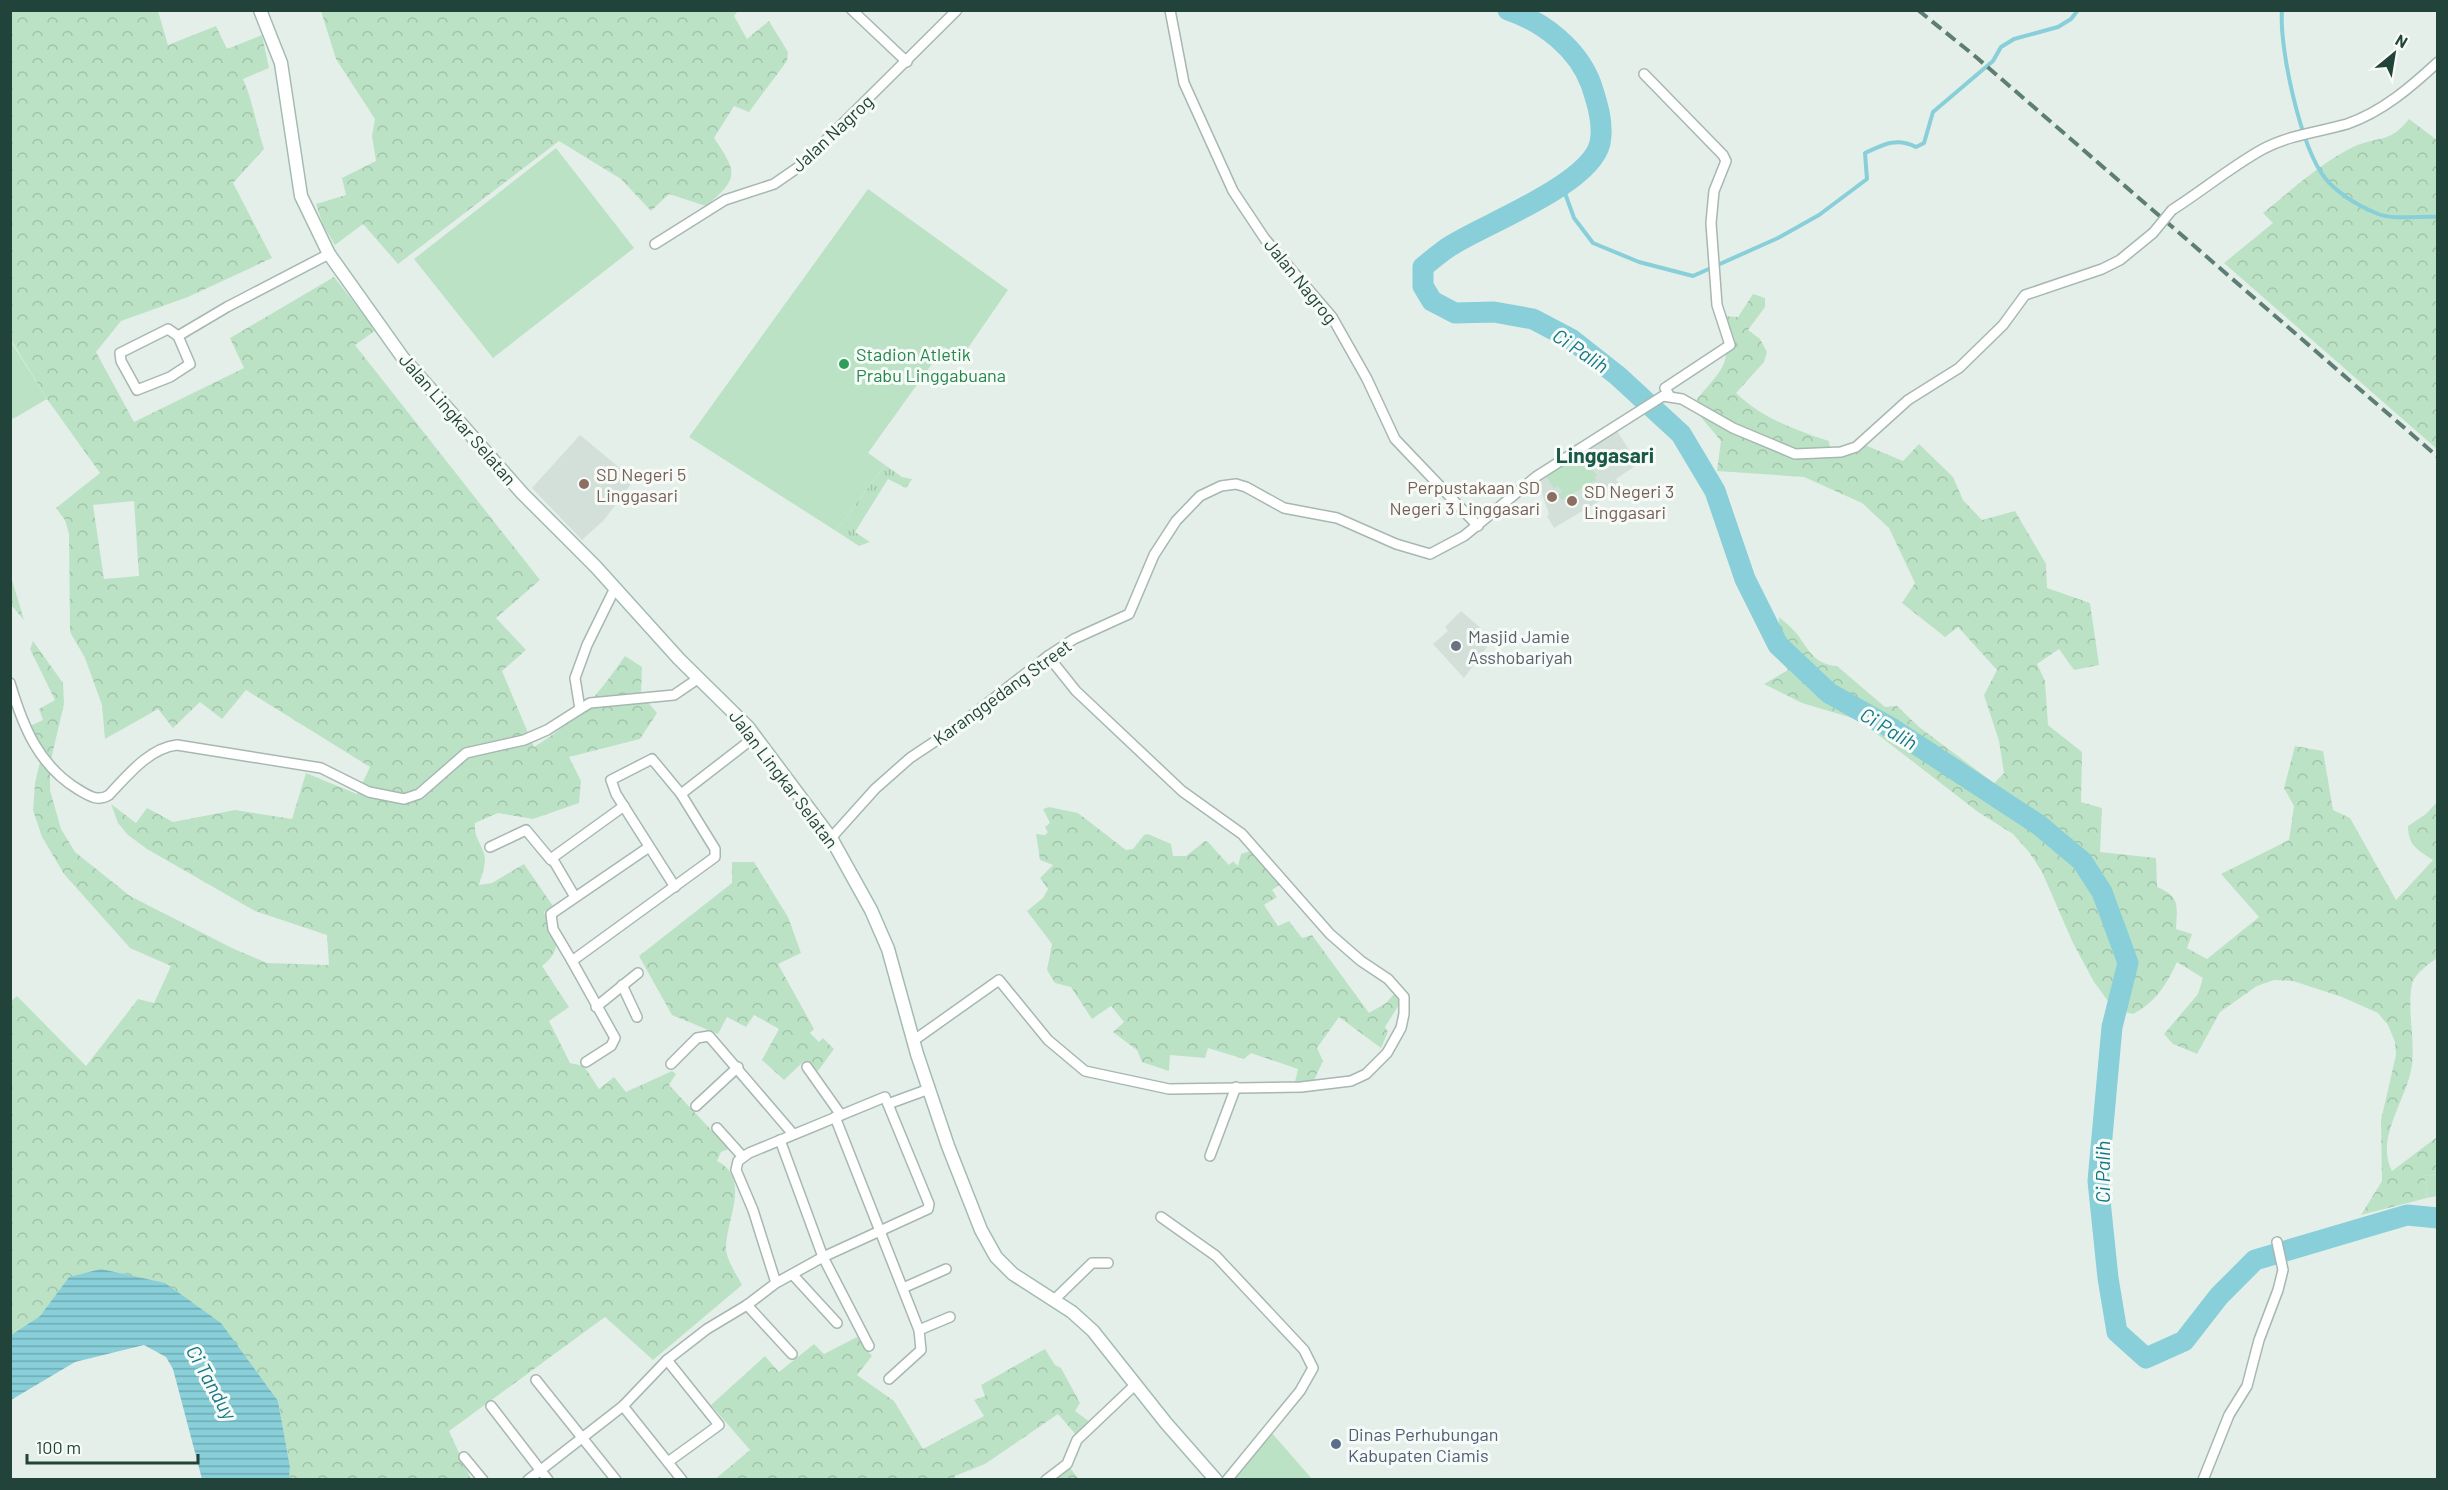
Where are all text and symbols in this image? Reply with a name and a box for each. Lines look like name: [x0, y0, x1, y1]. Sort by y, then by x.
north arrow: [2364, 24, 2424, 84]
text: N: [2392, 30, 2411, 51]
street label: Jalan Nagrog: [787, 90, 877, 176]
street label: Jalan Nagrog: [1260, 234, 1342, 328]
water label: Ci Palih: [1548, 323, 1614, 377]
place label: Stadion Atletik Prabu Linggabuana: [856, 343, 1006, 386]
street label: Jalan Lingkar Selatan: [395, 349, 521, 489]
marker: Stadion Atletik Prabu Linggabuana: [837, 357, 851, 371]
district label: Linggasari: [1556, 442, 1654, 467]
place label: SD Negeri 5 Linggasari: [596, 463, 686, 506]
place label: Perpustakaan SD Negeri 3 Linggasari: [1389, 476, 1540, 519]
marker: SD Negeri 5 Linggasari: [577, 477, 591, 491]
place label: SD Negeri 3 Linggasari: [1584, 480, 1674, 523]
marker: Perpustakaan SD Negeri 3 Linggasari: [1545, 490, 1559, 504]
marker: SD Negeri 3 Linggasari: [1565, 494, 1579, 508]
place label: Masjid Jamie Asshobariyah: [1468, 625, 1573, 668]
street label: Karanggedang Street: [929, 634, 1075, 750]
marker: Masjid Jamie Asshobariyah: [1449, 639, 1463, 653]
water label: Ci Palih: [1856, 702, 1922, 754]
street label: Jalan Lingkar Selatan: [725, 706, 843, 852]
water label: Ci Palih: [2090, 1141, 2114, 1203]
water label: Ci Tanduy: [182, 1341, 243, 1424]
place label: Dinas Perhubungan Kabupaten Ciamis: [1348, 1423, 1498, 1466]
scale bar: [27, 1427, 198, 1465]
text: 100 m: [36, 1436, 81, 1458]
marker: Dinas Perhubungan Kabupaten Ciamis: [1329, 1437, 1343, 1451]

